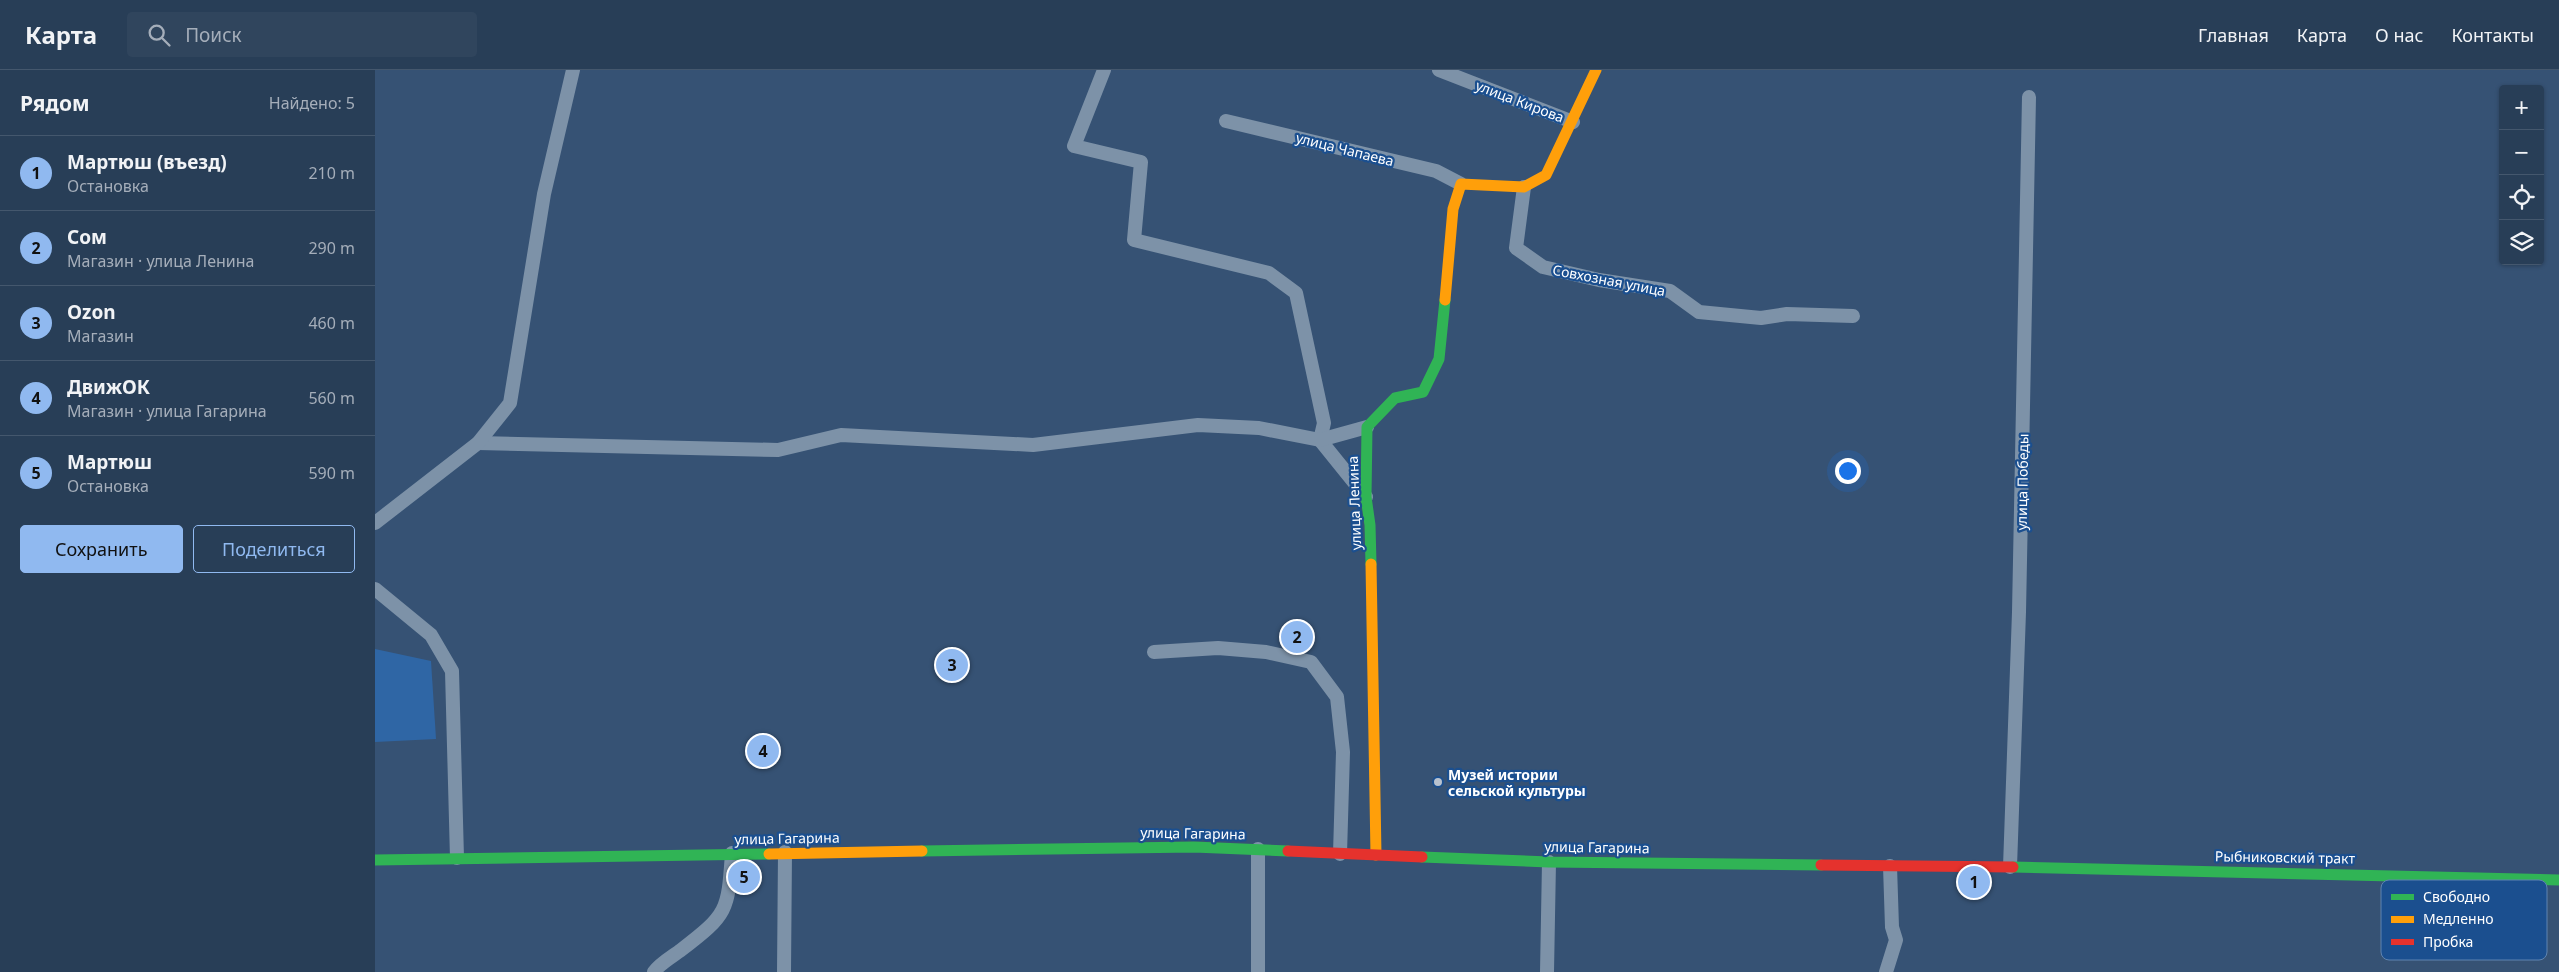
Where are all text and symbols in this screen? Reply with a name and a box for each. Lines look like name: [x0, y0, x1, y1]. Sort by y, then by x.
search box: [127, 12, 477, 57]
text: Карта: [25, 18, 97, 51]
icon: search: [145, 21, 173, 49]
text: Поиск: [185, 22, 242, 48]
text: Главная: [2198, 23, 2269, 47]
text: Карта: [2297, 23, 2347, 47]
text: О нас: [2375, 23, 2423, 47]
text: Контакты: [2451, 23, 2534, 47]
street label: улица Кирова: [1473, 75, 1567, 127]
map controls: [2499, 85, 2544, 265]
button: +: [2499, 85, 2544, 130]
text: Рядом: [20, 89, 90, 117]
text: Найдено: 5: [269, 92, 355, 114]
street label: улица Чапаева: [1294, 128, 1396, 170]
button: −: [2499, 130, 2544, 175]
text: Мартюш (въезд): [67, 149, 227, 175]
text: 1: [31, 162, 41, 184]
text: 210 m: [308, 162, 355, 184]
text: Остановка: [67, 175, 149, 197]
button: locate: [2499, 175, 2544, 220]
button: layers: [2499, 220, 2544, 265]
text: Сом: [67, 224, 107, 250]
text: 2: [31, 237, 41, 259]
text: 290 m: [308, 237, 355, 259]
text: Магазин · улица Ленина: [67, 250, 254, 272]
street label: Совхозная улица: [1551, 260, 1667, 300]
text: Ozon: [67, 299, 116, 325]
text: 3: [31, 312, 41, 334]
text: 460 m: [308, 312, 355, 334]
text: Магазин: [67, 325, 134, 347]
text: ДвижОК: [67, 374, 150, 400]
text: 4: [31, 387, 41, 409]
text: 560 m: [308, 387, 355, 409]
text: Магазин · улица Гагарина: [67, 400, 267, 422]
street label: улица Победы: [2012, 433, 2032, 531]
text: Мартюш: [67, 449, 152, 475]
street label: улица Ленина: [1343, 455, 1365, 551]
your location: [1835, 458, 1861, 484]
text: 5: [31, 462, 41, 484]
text: 590 m: [308, 462, 355, 484]
text: Остановка: [67, 475, 149, 497]
button: Сохранить: [20, 525, 183, 573]
button: Поделиться: [193, 525, 355, 573]
pin: 2: [1281, 618, 1313, 656]
pin: 3: [936, 646, 968, 684]
pin: 4: [747, 732, 779, 770]
place label: Музей истории сельской культуры: [1448, 765, 1586, 800]
marker: Музей истории сельской культуры: [1432, 776, 1444, 788]
street label: улица Гагарина: [1140, 823, 1246, 843]
street label: улица Гагарина: [734, 828, 840, 848]
street label: улица Гагарина: [1544, 837, 1650, 857]
street label: Рыбниковский тракт: [2215, 846, 2356, 868]
pin: 5: [728, 858, 760, 896]
pin: 1: [1958, 863, 1990, 901]
legend: [2381, 880, 2547, 960]
text: Свободно: [2423, 887, 2490, 906]
text: Медленно: [2423, 909, 2494, 928]
text: Пробка: [2423, 932, 2473, 951]

